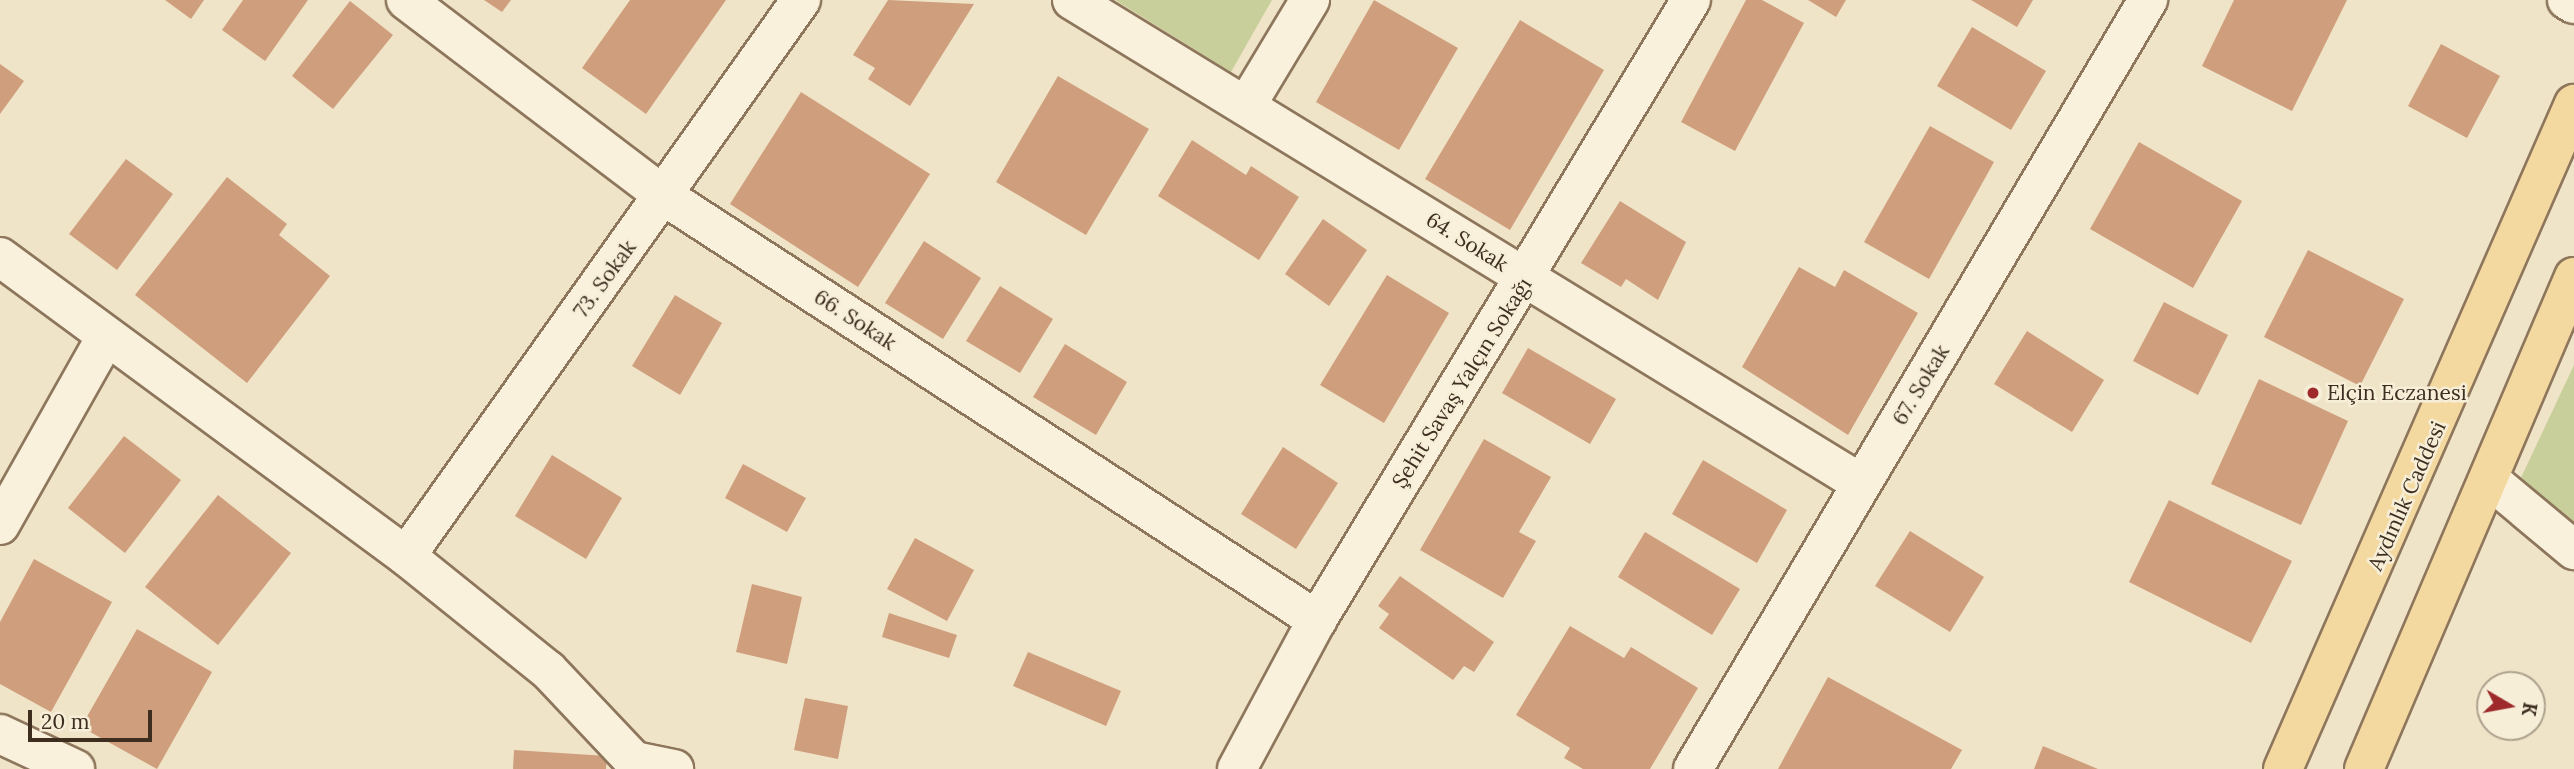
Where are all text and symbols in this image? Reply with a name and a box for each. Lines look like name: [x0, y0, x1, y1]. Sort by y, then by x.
street label: 64. Sokak: [1421, 207, 1513, 277]
street label: 73. Sokak: [568, 235, 642, 323]
street label: Şehit Savaş Yalçın Sokağı: [1387, 273, 1537, 493]
street label: 66. Sokak: [809, 284, 901, 356]
street label: 67. Sokak: [1887, 340, 1955, 430]
place label: Elçin Eczanesi: [2327, 380, 2467, 406]
marker: Elçin Eczanesi: [2305, 385, 2321, 401]
street label: Aydınlık Caddesi: [2363, 417, 2451, 575]
north arrow: [2476, 671, 2546, 741]
scale bar: [32, 696, 156, 740]
text: K: [2517, 701, 2543, 718]
text: 20 m: [41, 708, 90, 735]

